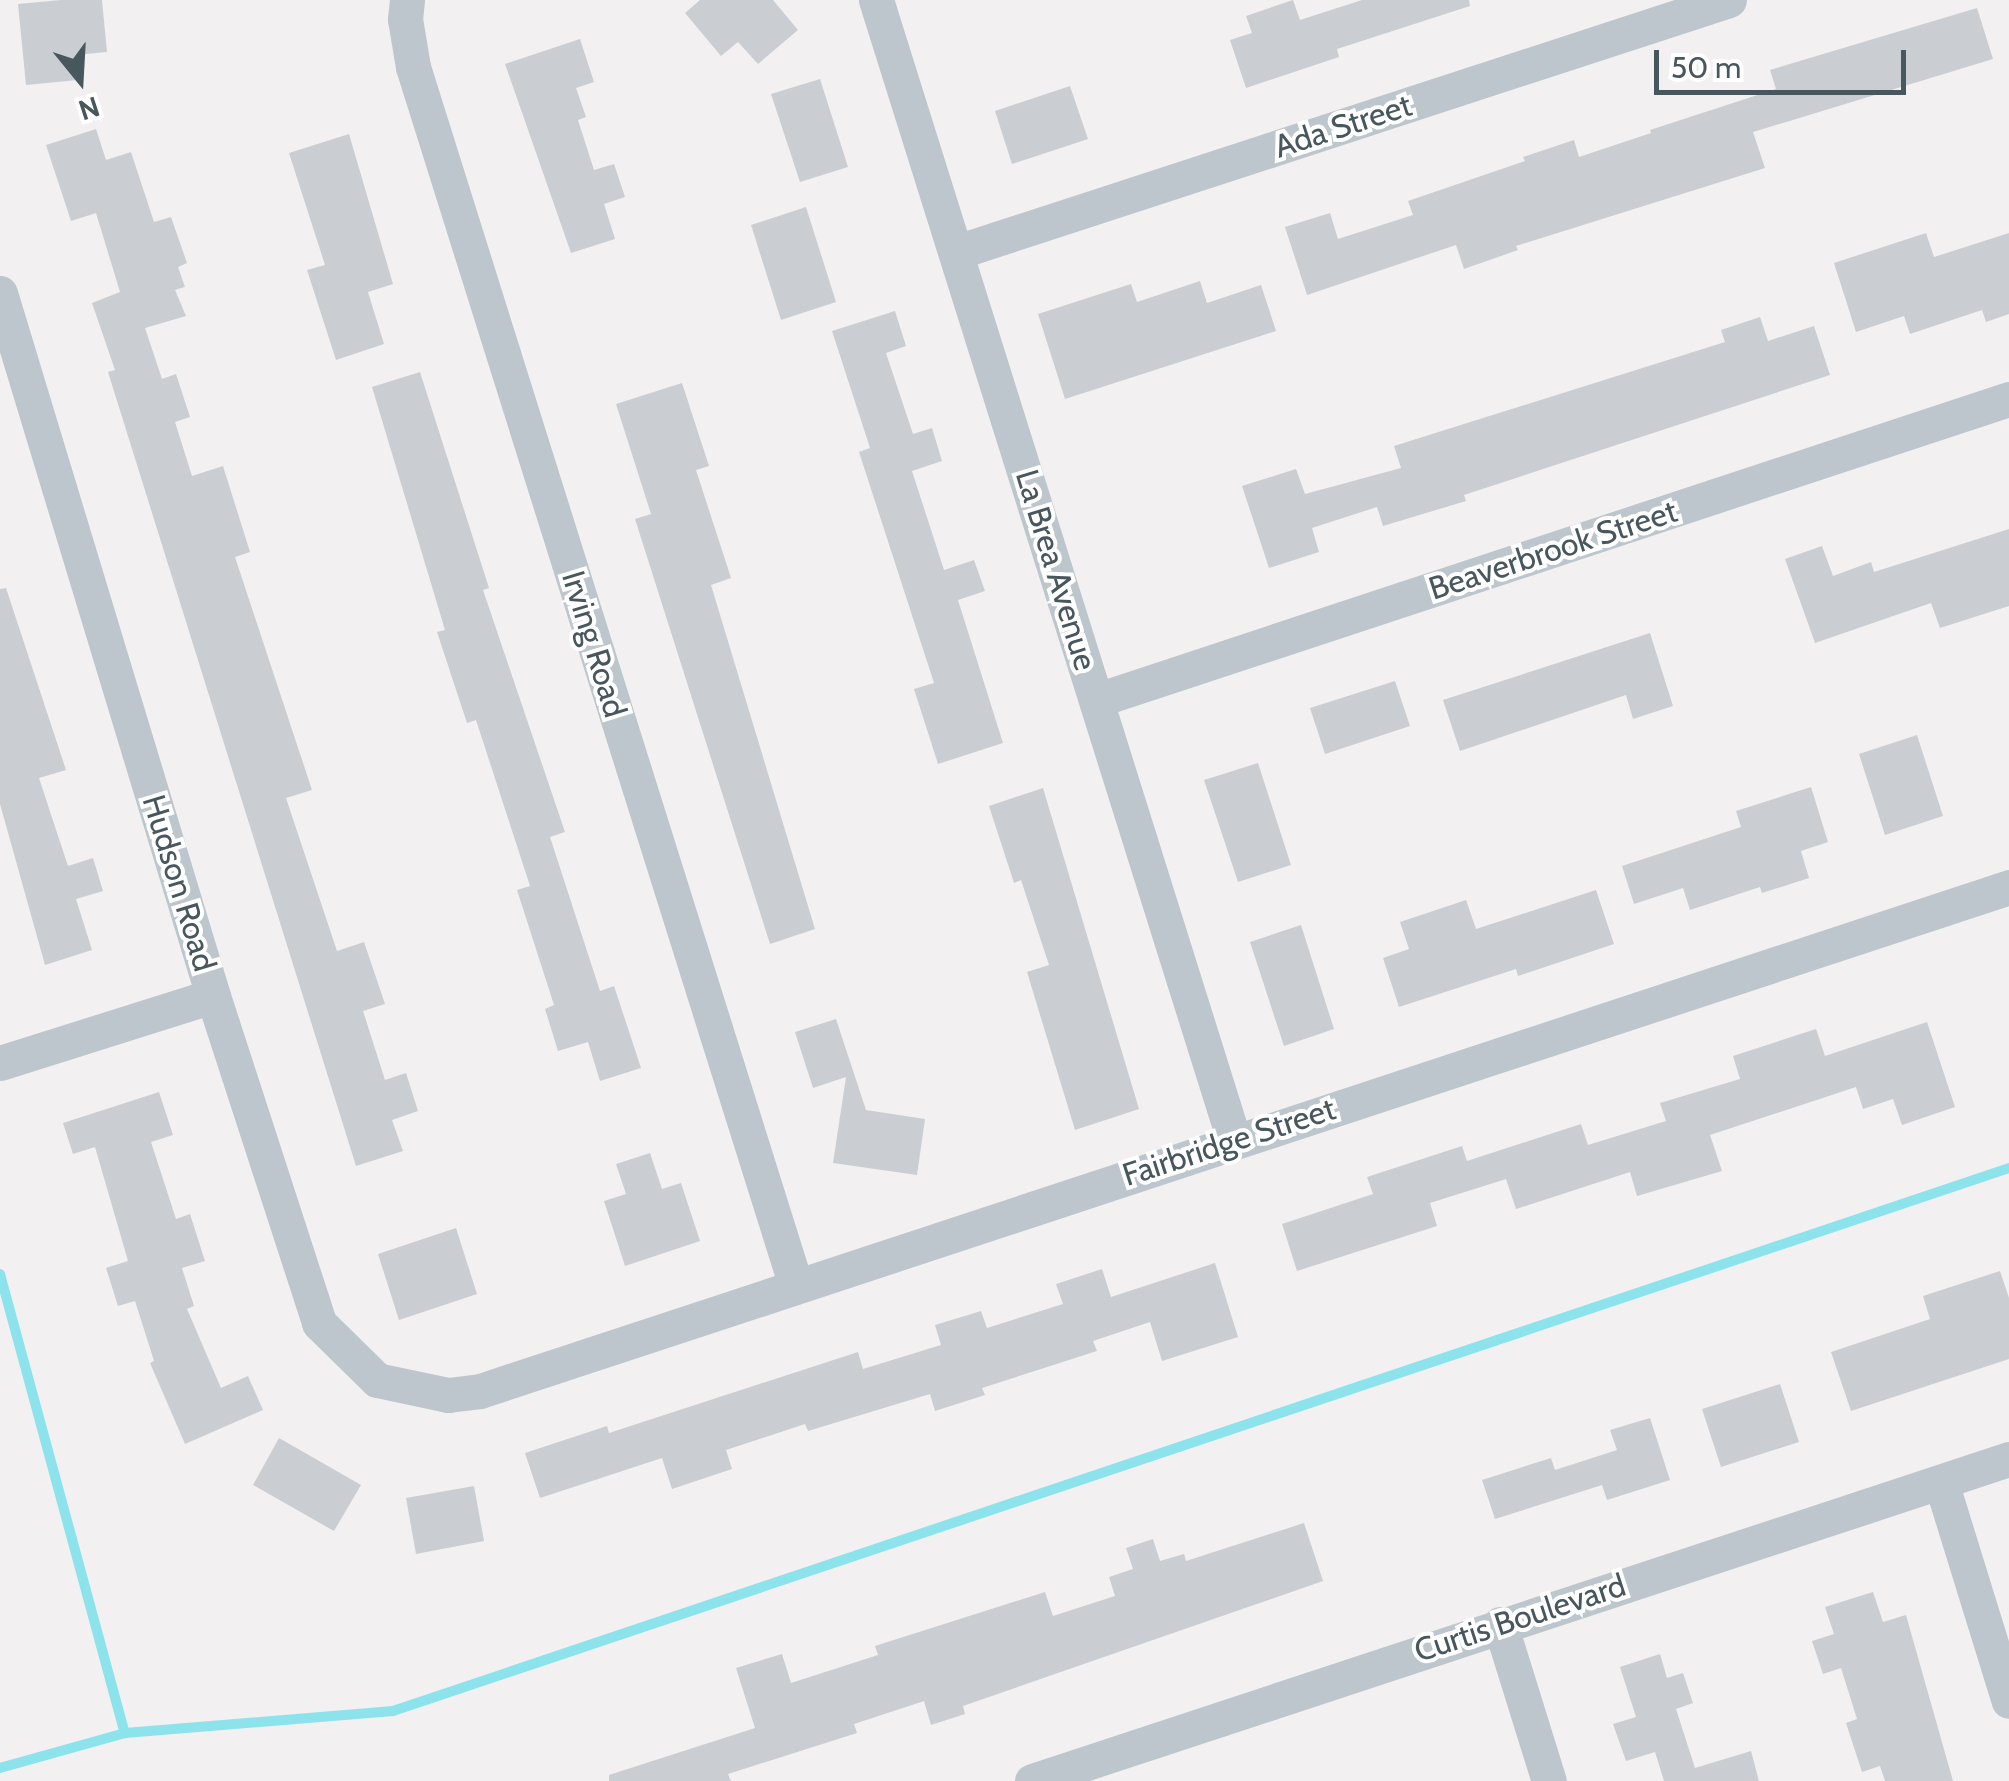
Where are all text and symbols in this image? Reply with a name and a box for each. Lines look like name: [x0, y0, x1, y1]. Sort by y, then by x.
north arrow: [30, 30, 130, 130]
scale bar: [1659, 30, 1912, 92]
text: 50 m: [1671, 49, 1741, 86]
street label: Ada Street: [1270, 86, 1416, 166]
text: N: [75, 89, 104, 128]
street label: La Brea Avenue: [1007, 465, 1105, 675]
street label: Beaverbrook Street: [1424, 492, 1682, 608]
street label: Irving Road: [554, 566, 634, 722]
street label: Hudson Road: [134, 790, 224, 976]
street label: Fairbridge Street: [1118, 1090, 1340, 1194]
street label: Curtis Boulevard: [1410, 1566, 1630, 1670]

